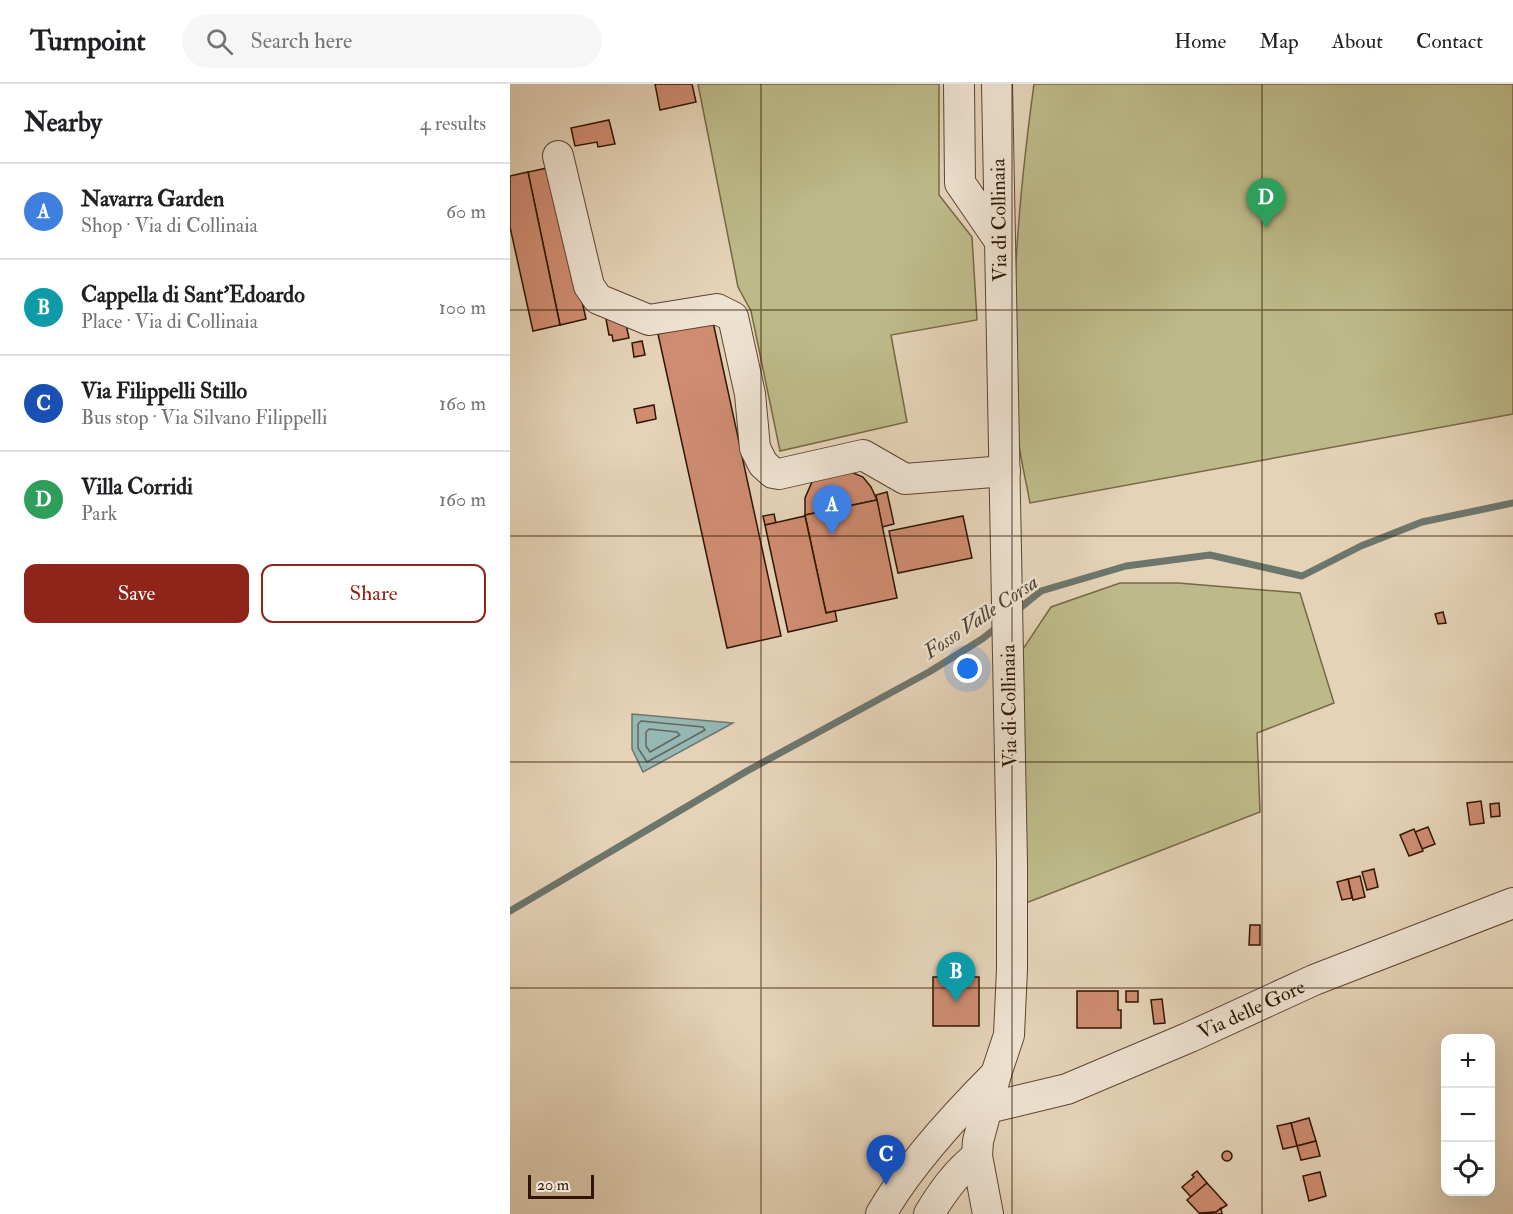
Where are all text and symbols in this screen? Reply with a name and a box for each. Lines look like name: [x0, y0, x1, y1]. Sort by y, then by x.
search box: [182, 14, 602, 68]
text: Turnpoint: [30, 24, 146, 59]
icon: search: [203, 25, 236, 58]
text: Search here: [251, 27, 352, 55]
text: Home: [1174, 28, 1226, 55]
text: Map: [1259, 28, 1299, 55]
text: About: [1332, 28, 1383, 55]
text: Contact: [1416, 28, 1483, 55]
text: Nearby: [24, 107, 102, 139]
text: 4 results: [420, 111, 486, 136]
street label: Via di Collinaia: [985, 158, 1013, 282]
pin: D: [1246, 178, 1286, 228]
text: Navarra Garden: [81, 185, 224, 213]
text: A: [37, 199, 50, 224]
text: 60 m: [446, 199, 486, 224]
text: Shop · Via di Collinaia: [81, 213, 258, 238]
text: Cappella di Sant'Edoardo: [81, 281, 305, 309]
text: B: [37, 295, 50, 320]
text: 100 m: [439, 295, 486, 320]
text: Place · Via di Collinaia: [81, 309, 258, 334]
text: Via Filippelli Stillo: [81, 377, 247, 405]
text: C: [36, 391, 51, 416]
text: 160 m: [439, 391, 486, 416]
text: Bus stop · Via Silvano Filippelli: [81, 405, 327, 430]
text: Villa Corridi: [81, 473, 193, 501]
pin: A: [812, 486, 852, 535]
text: D: [35, 487, 52, 512]
text: 160 m: [439, 487, 486, 512]
text: Park: [81, 501, 117, 526]
button: Save: [24, 564, 249, 623]
button: Share: [261, 564, 486, 623]
water label: Fosso Valle Corsa: [918, 569, 1044, 666]
street label: Via di Collinaia: [995, 644, 1023, 768]
your location: [953, 654, 982, 683]
pin: B: [936, 952, 976, 1002]
street label: Via delle Gore: [1194, 974, 1309, 1044]
map controls: [1441, 1034, 1495, 1196]
button: +: [1441, 1034, 1495, 1088]
button: −: [1441, 1088, 1495, 1142]
pin: C: [866, 1136, 905, 1185]
button: locate: [1441, 1142, 1495, 1196]
scale bar: [528, 1172, 594, 1200]
text: 20 m: [537, 1175, 569, 1195]

